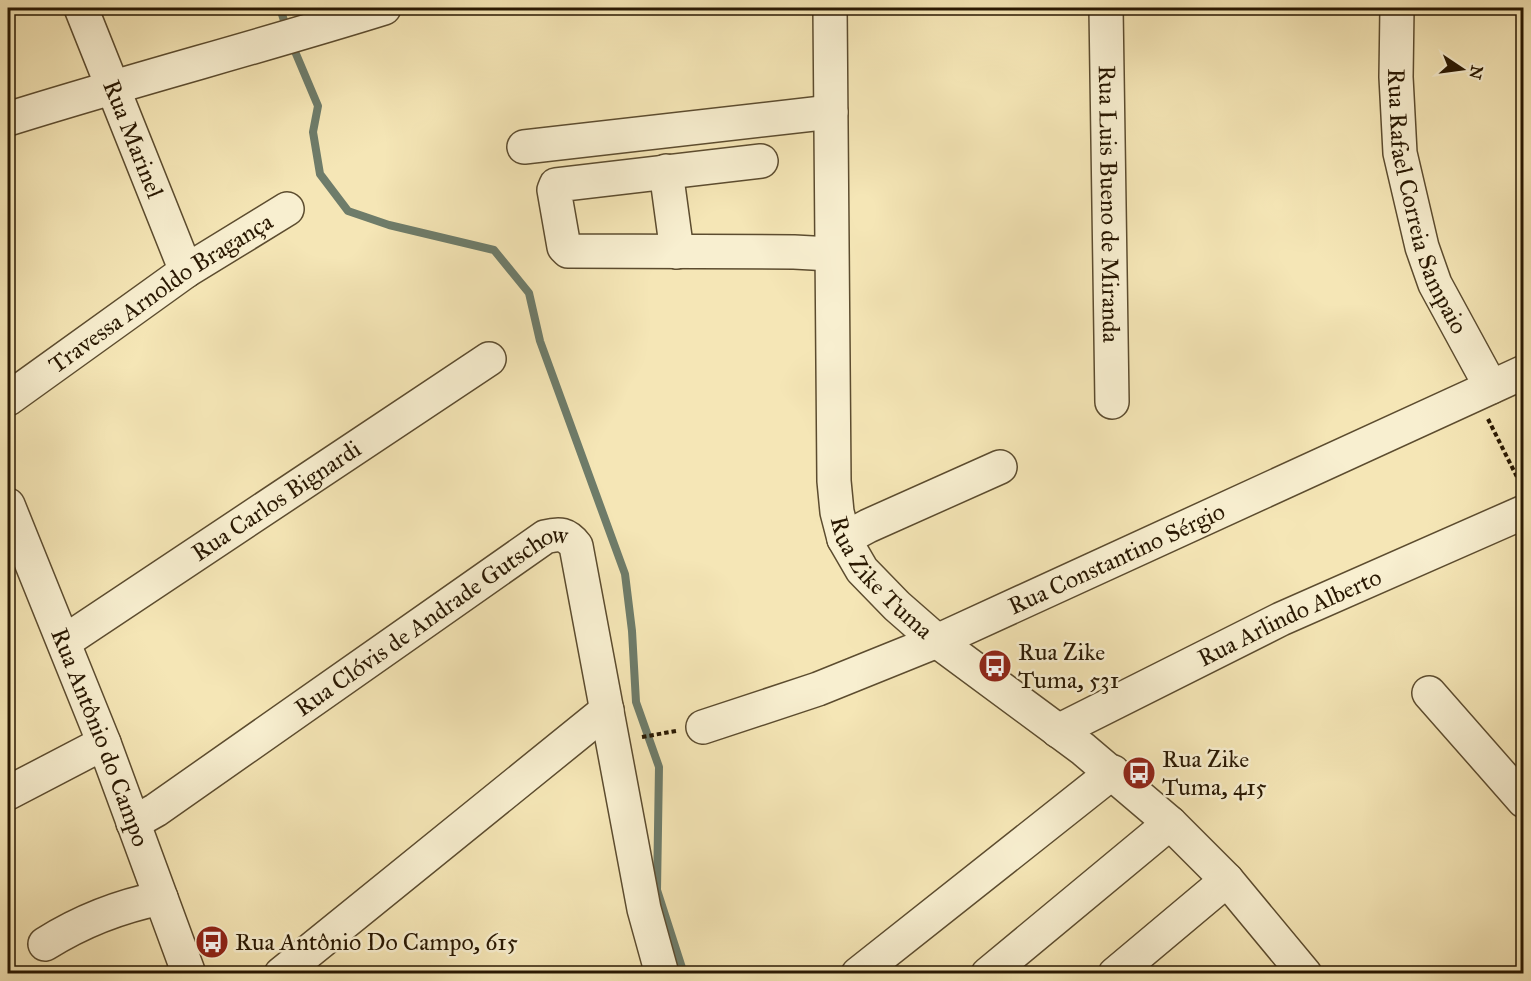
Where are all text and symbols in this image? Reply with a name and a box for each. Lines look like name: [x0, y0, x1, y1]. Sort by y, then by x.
north arrow: [1432, 39, 1492, 99]
text: N: [1465, 64, 1487, 81]
street label: Rua Luis Bueno de Miranda: [1092, 65, 1126, 344]
street label: Rua Rafael Correia Sampaio: [1381, 68, 1474, 339]
street label: Rua Marinel: [96, 75, 171, 203]
street label: Travessa Arnoldo Bragança: [43, 206, 279, 380]
street label: Rua Carlos Bignardi: [186, 433, 367, 568]
street label: Rua Constantino Sérgio: [1004, 496, 1230, 621]
street label: Rua Zike Tuma: [824, 513, 940, 646]
street label: Rua Clóvis de Andrade Gutschow: [289, 519, 571, 723]
street label: Rua Arlindo Alberto: [1193, 562, 1386, 673]
street label: Rua Antônio do Campo: [44, 624, 156, 851]
place label: Rua Zike Tuma, 531: [1018, 637, 1119, 695]
bus stop icon: Rua Zike Tuma, 531: [977, 648, 1013, 684]
place label: Rua Zike Tuma, 415: [1162, 744, 1267, 802]
bus stop icon: Rua Zike Tuma, 415: [1121, 755, 1157, 791]
bus stop icon: Rua Antônio Do Campo, 615: [194, 924, 230, 960]
place label: Rua Antônio Do Campo, 615: [235, 927, 518, 957]

